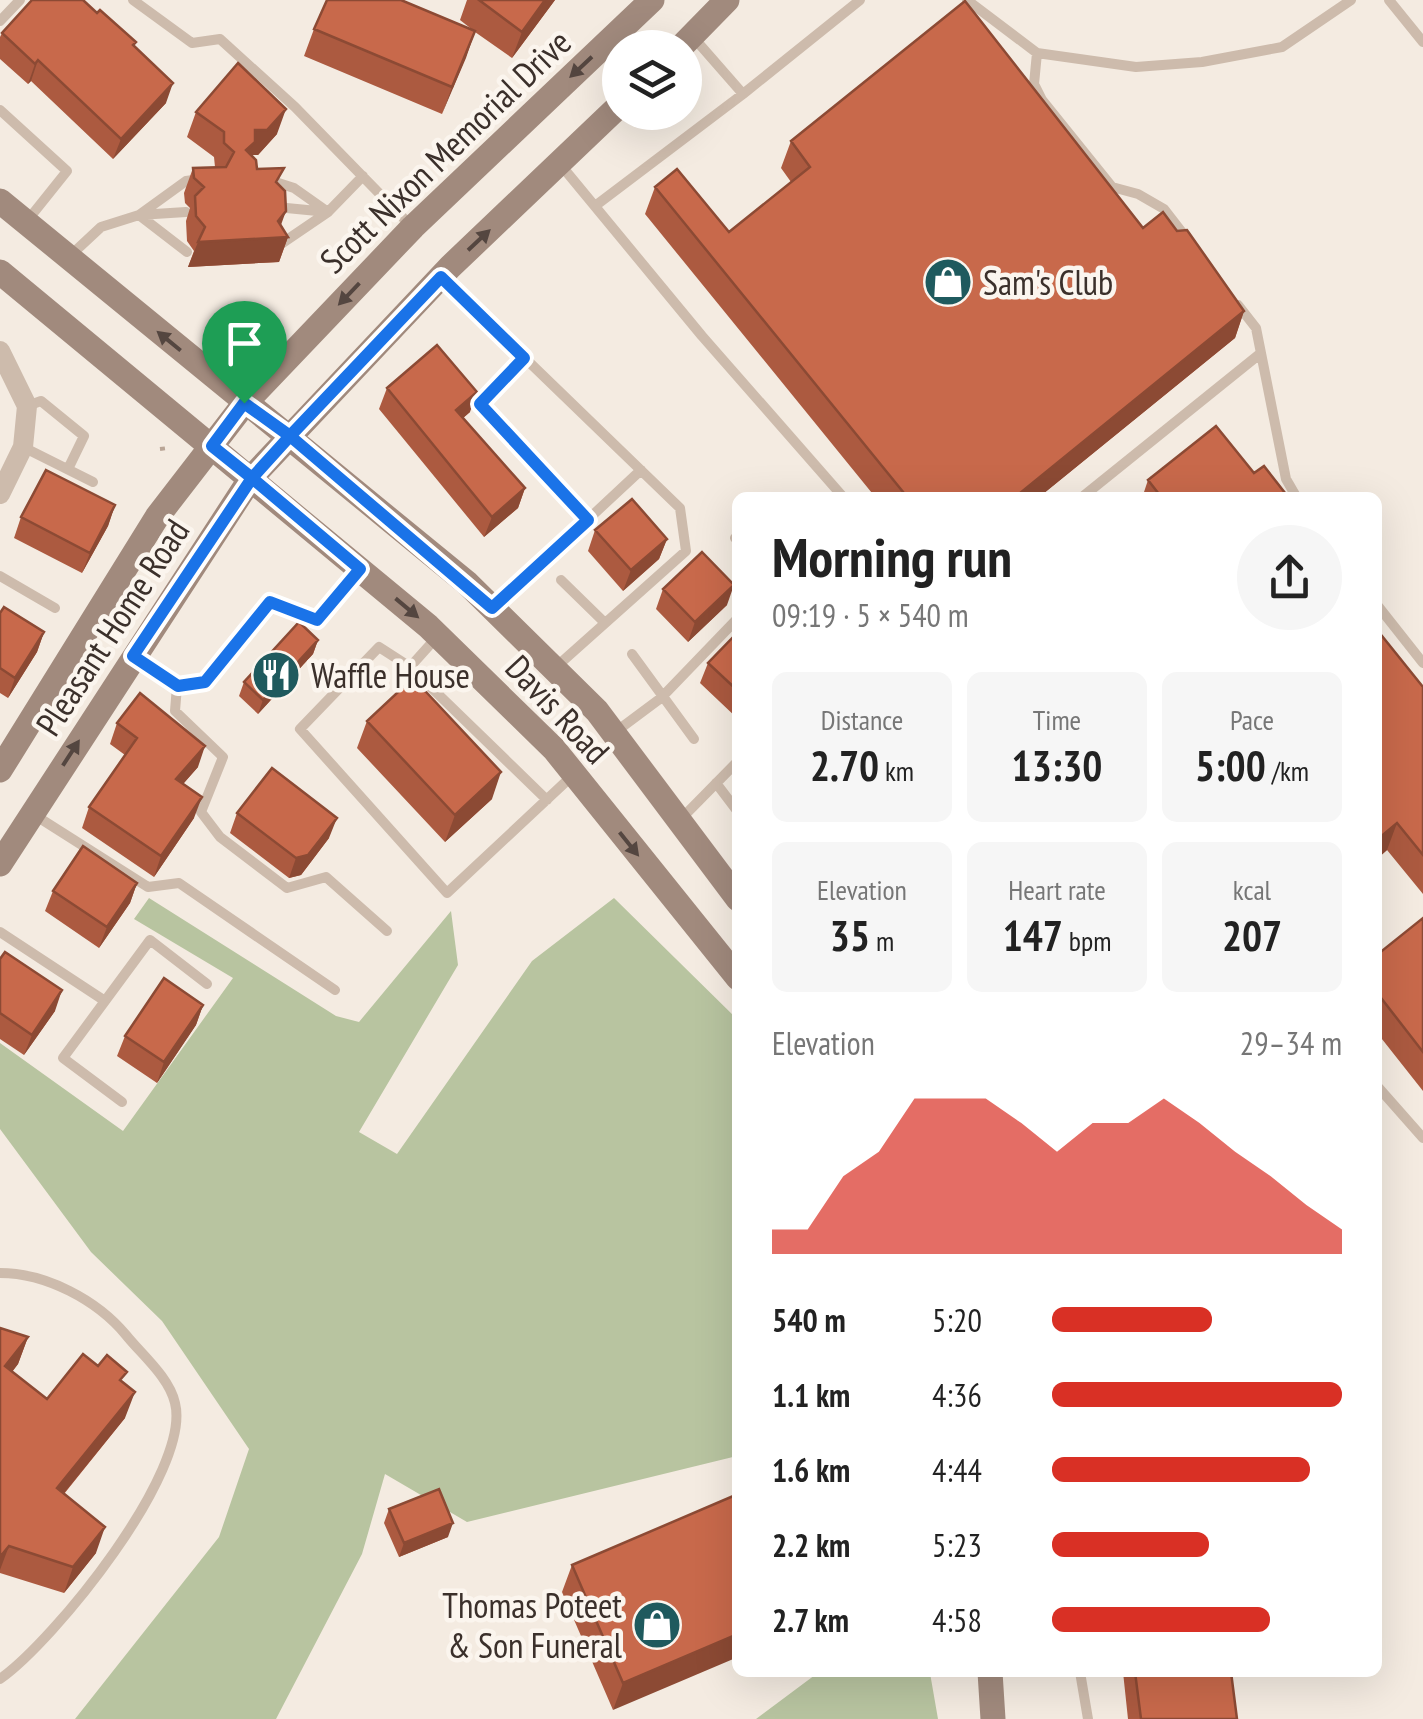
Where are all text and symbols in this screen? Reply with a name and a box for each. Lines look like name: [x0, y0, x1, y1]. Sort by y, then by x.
street label: Scott Nixon Memorial Drive: [310, 19, 580, 283]
map controls: [602, 30, 702, 130]
button: layers: [602, 30, 702, 130]
one-way arrow: [569, 55, 593, 78]
one-way arrow: [467, 229, 491, 252]
shop icon: Sam's Club: [922, 256, 974, 308]
place label: Sam's Club: [983, 259, 1113, 305]
one-way arrow: [338, 282, 361, 306]
pin: [202, 301, 287, 404]
icon: arrive: [217, 316, 272, 371]
one-way arrow: [157, 331, 182, 352]
street label: Pleasant Home Road: [25, 510, 199, 744]
text: Morning run: [772, 521, 1012, 592]
button: share: [1237, 525, 1342, 630]
text: 09:19 · 5 × 540 m: [772, 594, 969, 636]
one-way arrow: [394, 597, 419, 619]
street label: Davis Road: [496, 645, 620, 773]
restaurant icon: Waffle House: [250, 649, 302, 701]
place label: Waffle House: [311, 652, 470, 698]
text: Distance: [821, 701, 903, 738]
text: Time: [1033, 701, 1081, 738]
text: Pace: [1230, 701, 1274, 738]
text: 2.70: [810, 738, 879, 793]
text: 13:30: [1012, 738, 1102, 793]
text: 5:00: [1195, 738, 1266, 793]
one-way arrow: [62, 739, 80, 766]
text: km: [879, 752, 914, 789]
text: /km: [1266, 752, 1309, 789]
one-way arrow: [619, 831, 639, 857]
text: Elevation: [817, 871, 907, 908]
text: Heart rate: [1008, 871, 1106, 908]
text: kcal: [1233, 871, 1271, 908]
text: 35: [830, 908, 870, 963]
text: 147: [1003, 908, 1063, 963]
text: 207: [1222, 908, 1282, 963]
text: m: [870, 922, 894, 959]
text: bpm: [1063, 922, 1111, 959]
text: Elevation: [772, 1022, 875, 1064]
text: 29–34 m: [1240, 1022, 1342, 1064]
text: 540 m: [772, 1299, 846, 1341]
text: 5:20: [932, 1299, 982, 1341]
text: 1.1 km: [772, 1374, 850, 1416]
text: 4:36: [932, 1374, 982, 1416]
text: 1.6 km: [772, 1449, 850, 1491]
text: 4:44: [932, 1449, 982, 1491]
text: 2.2 km: [772, 1524, 850, 1566]
text: 5:23: [932, 1524, 982, 1566]
place label: Thomas Poteet & Son Funeral: [442, 1582, 622, 1668]
shop icon: Thomas Poteet & Son Funeral: [631, 1599, 683, 1651]
text: 2.7 km: [772, 1599, 849, 1641]
text: 4:58: [932, 1599, 982, 1641]

